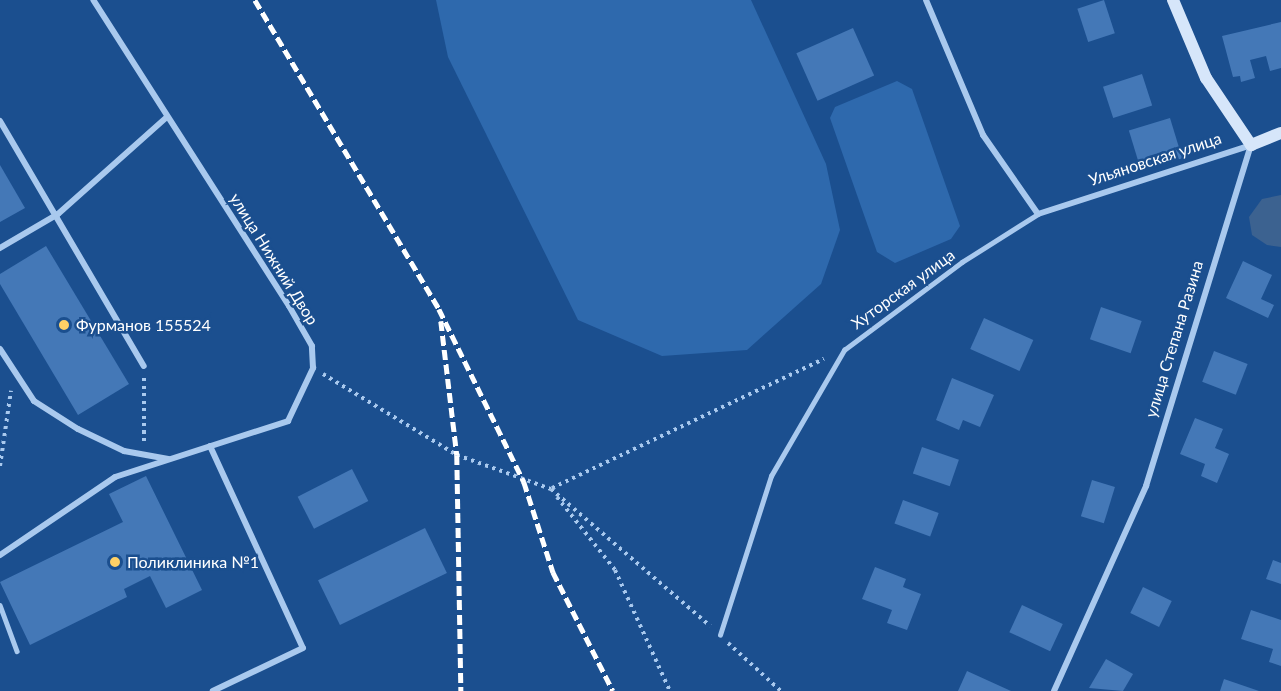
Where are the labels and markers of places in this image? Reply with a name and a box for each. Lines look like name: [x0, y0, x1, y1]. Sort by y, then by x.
place label: Фурманов 155524: [76, 315, 211, 335]
marker: Фурманов 155524: [57, 318, 71, 332]
place label: Поликлиника №1: [127, 552, 259, 572]
marker: Поликлиника №1: [108, 555, 122, 569]

